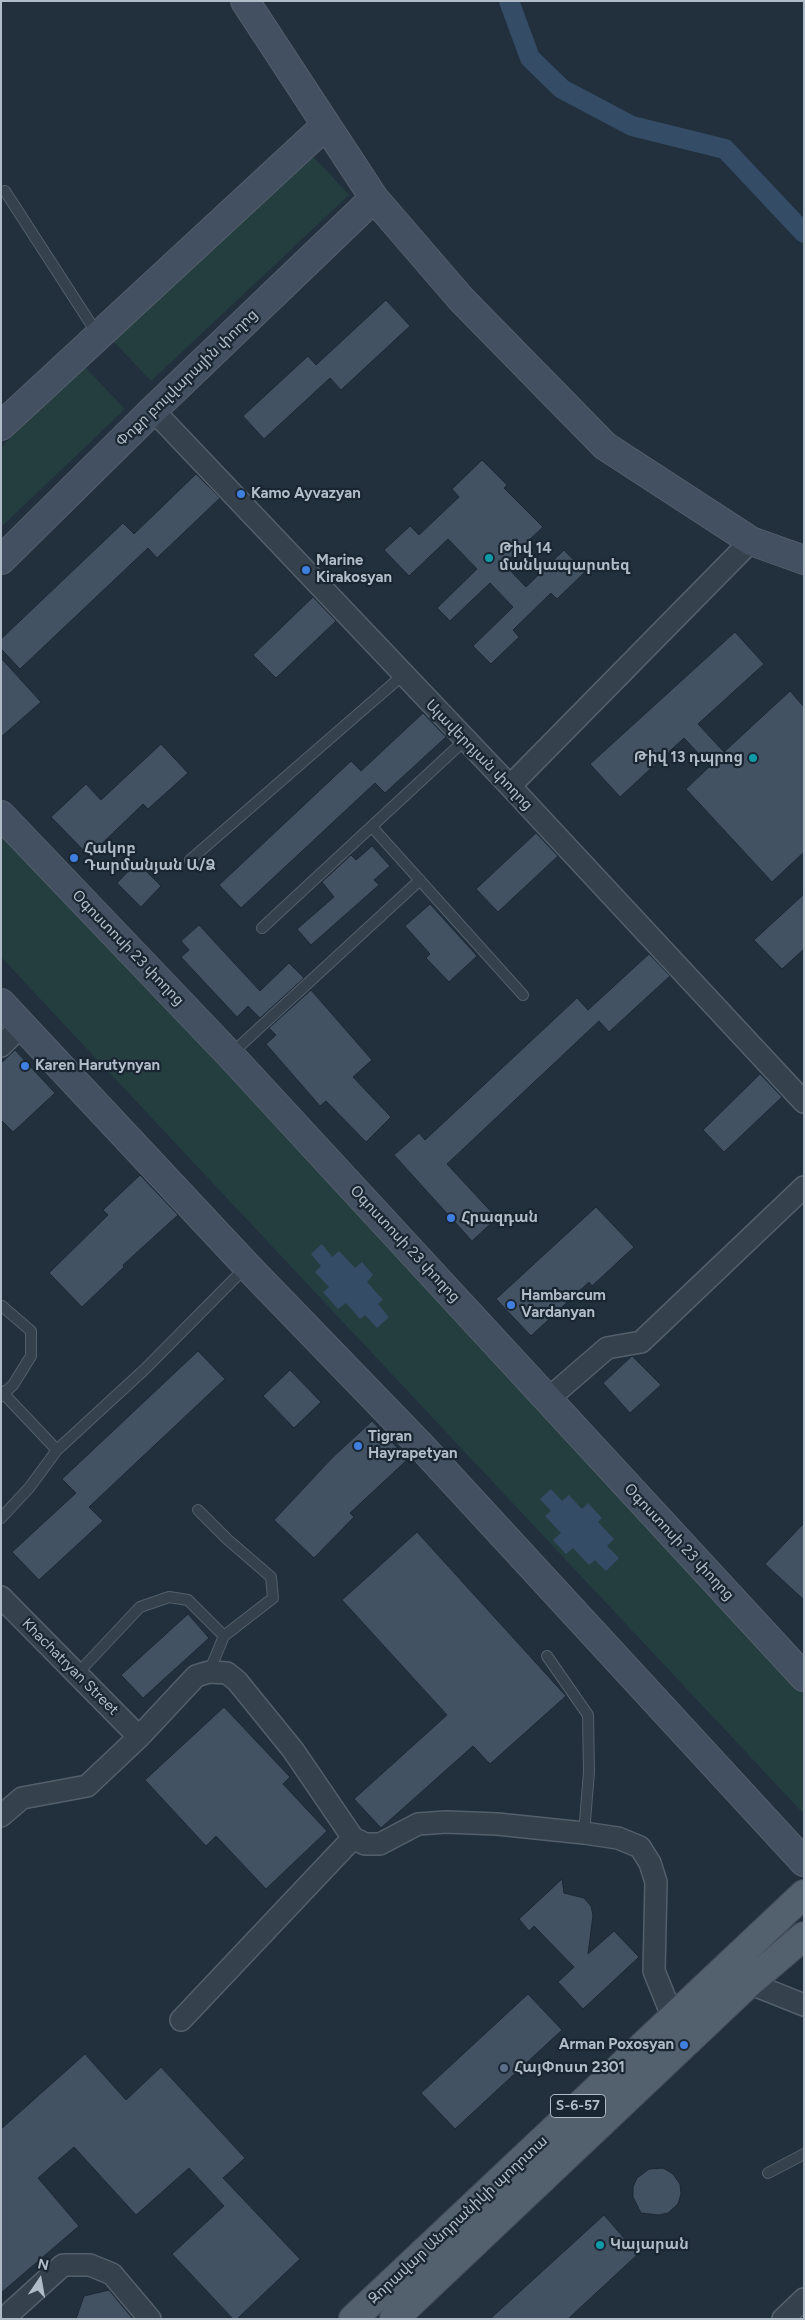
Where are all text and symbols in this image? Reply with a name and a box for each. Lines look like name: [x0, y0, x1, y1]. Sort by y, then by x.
street label: Փոքր բուլվարային փողոց: [113, 306, 261, 450]
place label: Kamo Ayvazyan: [251, 485, 361, 503]
marker: Kamo Ayvazyan: [235, 488, 247, 500]
place label: Թիվ 14 մանկապարտեզ: [499, 540, 630, 575]
place label: Marine Kirakosyan: [316, 552, 392, 587]
marker: Թիվ 14 մանկապարտեզ: [483, 552, 495, 564]
marker: Marine Kirakosyan: [300, 564, 312, 576]
street label: Ալավերդյան փողոց: [422, 696, 536, 814]
place label: Թիվ 13 դպրոց: [634, 749, 743, 767]
marker: Թիվ 13 դպրոց: [747, 752, 759, 764]
place label: Հակոբ Դարմանյան Ա/Ձ: [84, 840, 216, 875]
marker: Հակոբ Դարմանյան Ա/Ձ: [68, 852, 80, 864]
street label: Օգոստոսի 23 փողոց: [68, 887, 188, 1009]
place label: Karen Harutynyan: [35, 1057, 160, 1075]
marker: Karen Harutynyan: [19, 1060, 31, 1072]
street label: Օգոստոսի 23 փողոց: [346, 1182, 464, 1306]
place label: Հրազդան: [461, 1209, 538, 1227]
marker: Հրազդան: [445, 1212, 457, 1224]
place label: Hambarcum Vardanyan: [521, 1287, 606, 1322]
marker: Hambarcum Vardanyan: [505, 1299, 517, 1311]
place label: Tigran Hayrapetyan: [368, 1428, 458, 1463]
marker: Tigran Hayrapetyan: [352, 1440, 364, 1452]
street label: Օգոստոսի 23 փողոց: [620, 1480, 738, 1604]
street label: Khachatryan Street: [18, 1615, 122, 1719]
place label: Arman Poxosyan: [559, 2036, 674, 2054]
marker: Arman Poxosyan: [678, 2039, 690, 2051]
place label: ՀայՓոստ 2301: [514, 2059, 625, 2077]
marker: ՀայՓոստ 2301: [498, 2062, 510, 2074]
road number: Տ-6-57: [550, 2094, 606, 2118]
street label: Զորավար Անդրանիկի պողոտա: [365, 2132, 551, 2308]
place label: Կայարան: [610, 2236, 689, 2254]
marker: Կայարան: [594, 2239, 606, 2251]
north arrow: [15, 2255, 65, 2305]
text: N: [36, 2255, 50, 2274]

